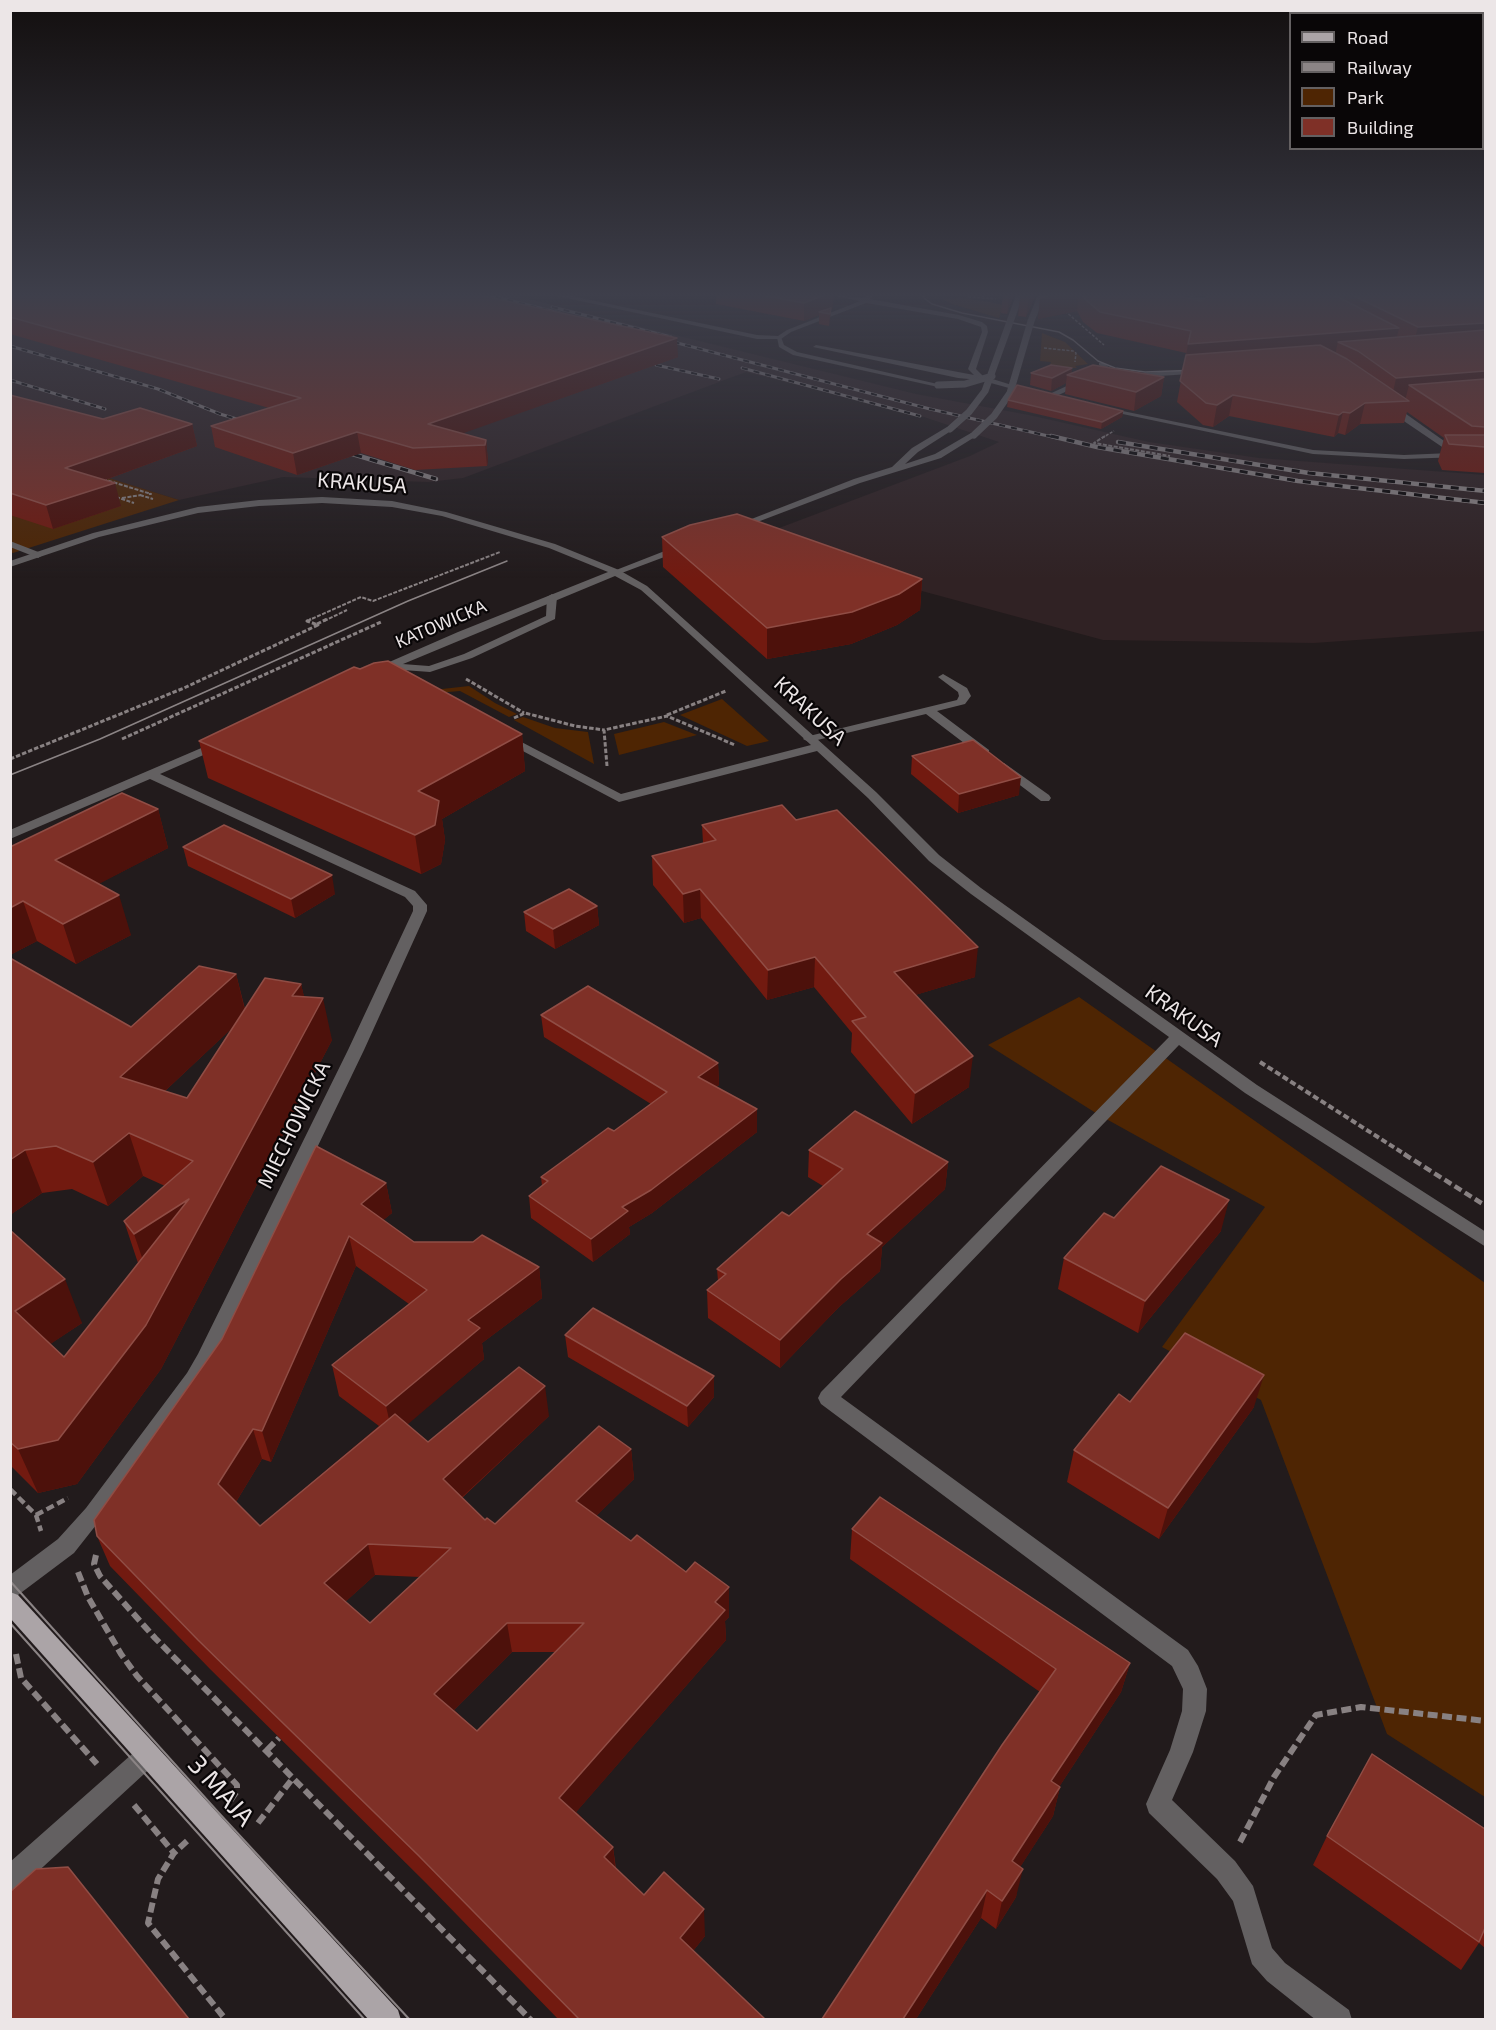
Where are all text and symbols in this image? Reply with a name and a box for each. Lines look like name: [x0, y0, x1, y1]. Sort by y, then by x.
legend: [1289, 12, 1484, 150]
text: Road: [1347, 26, 1388, 48]
text: Railway: [1347, 56, 1412, 78]
text: Park: [1347, 86, 1384, 108]
text: Building: [1347, 116, 1414, 138]
street label: KRAKUSA: [316, 467, 408, 499]
street label: KATOWICKA: [392, 595, 490, 653]
street label: KRAKUSA: [769, 671, 851, 751]
street label: KRAKUSA: [1140, 979, 1228, 1053]
street label: MIECHOWICKA: [252, 1057, 336, 1193]
street label: 3 MAJA: [181, 1749, 261, 1833]

